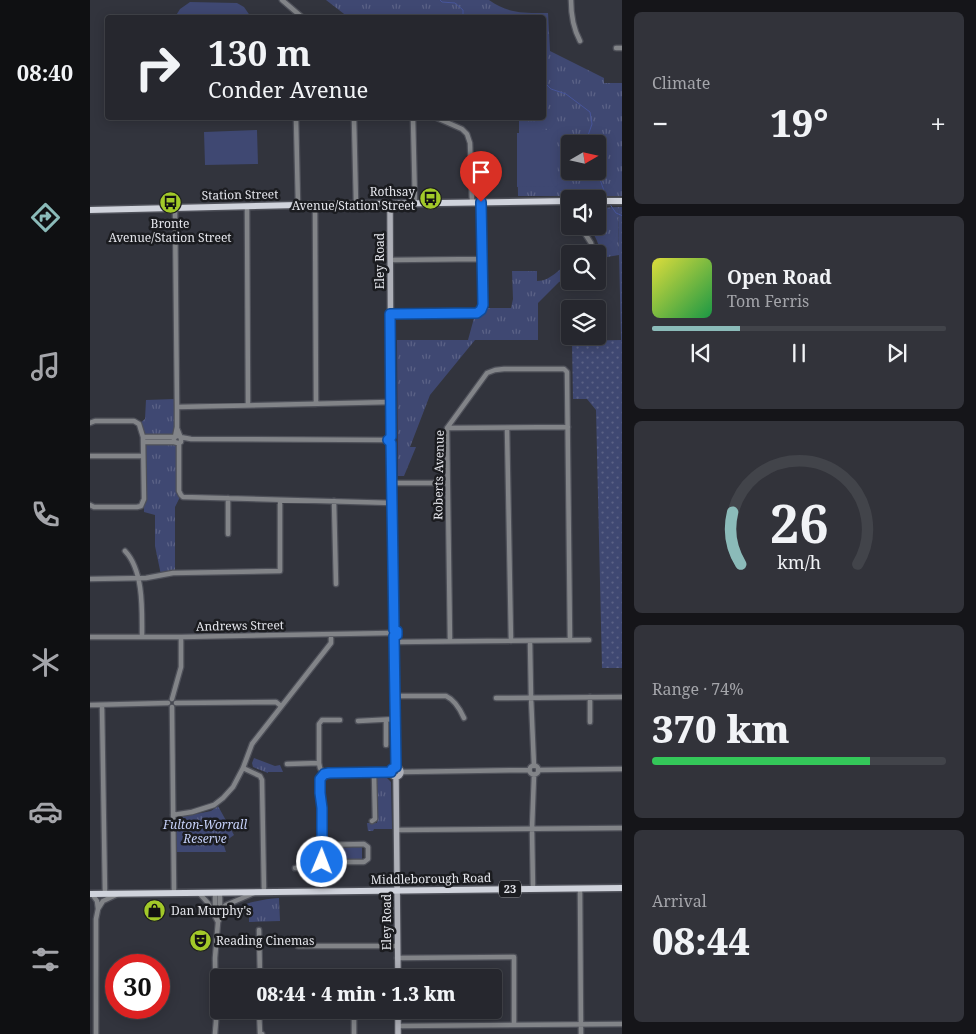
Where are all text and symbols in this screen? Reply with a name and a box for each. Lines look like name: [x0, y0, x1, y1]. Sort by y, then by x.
text: 130 m: [208, 29, 311, 76]
icon: right: [125, 35, 190, 100]
text: 08:40: [17, 57, 73, 87]
text: Climate: [652, 72, 710, 94]
text: Conder Avenue: [208, 74, 368, 104]
text: 19°: [770, 96, 828, 148]
text: −: [652, 104, 668, 142]
text: +: [930, 104, 946, 142]
north arrow: [561, 135, 606, 180]
map controls: [561, 135, 606, 345]
pin: [460, 151, 502, 202]
icon: arrive: [467, 158, 495, 186]
place label: Rothsay Avenue/Station Street: [292, 183, 415, 214]
street label: Station Street: [201, 185, 279, 204]
bus stop icon: Rothsay Avenue/Station Street: [419, 187, 443, 211]
button: sound: [561, 190, 606, 235]
bus stop icon: Bronte Avenue/Station Street: [158, 191, 182, 215]
icon: directions: [28, 200, 63, 235]
place label: Bronte Avenue/Station Street: [108, 215, 232, 246]
street label: Eley Road: [371, 232, 388, 289]
button: search: [561, 245, 606, 290]
text: Open Road: [727, 264, 832, 290]
text: Tom Ferris: [727, 290, 809, 312]
button: layers: [561, 300, 606, 345]
icon: previous: [687, 339, 715, 367]
icon: pause: [785, 339, 813, 367]
icon: next: [883, 339, 911, 367]
icon: music: [28, 349, 63, 384]
street label: Roberts Avenue: [429, 430, 448, 520]
text: 26: [770, 487, 828, 558]
icon: phone: [28, 497, 63, 532]
text: km/h: [777, 550, 821, 574]
street label: Andrews Street: [196, 616, 284, 635]
icon: climate: [28, 645, 63, 680]
text: Range · 74%: [652, 678, 744, 700]
text: 370 km: [652, 702, 790, 754]
icon: car: [28, 794, 63, 829]
park label: Fulton-Worrall Reserve: [162, 816, 247, 847]
position arrow: [295, 835, 347, 887]
street label: Middleborough Road: [371, 869, 492, 888]
road number: 23: [499, 881, 521, 898]
text: Arrival: [652, 890, 707, 912]
street label: Eley Road: [378, 893, 395, 950]
shop icon: Dan Murphy's: [143, 899, 167, 923]
place label: Dan Murphy's: [171, 902, 251, 919]
text: 08:44: [652, 914, 750, 966]
theatre icon: Reading Cinemas: [188, 929, 212, 953]
place label: Reading Cinemas: [216, 932, 314, 949]
icon: filters: [28, 942, 63, 977]
speed limit sign: 30: [105, 954, 170, 1019]
text: 08:44 · 4 min · 1.3 km: [256, 981, 456, 1007]

